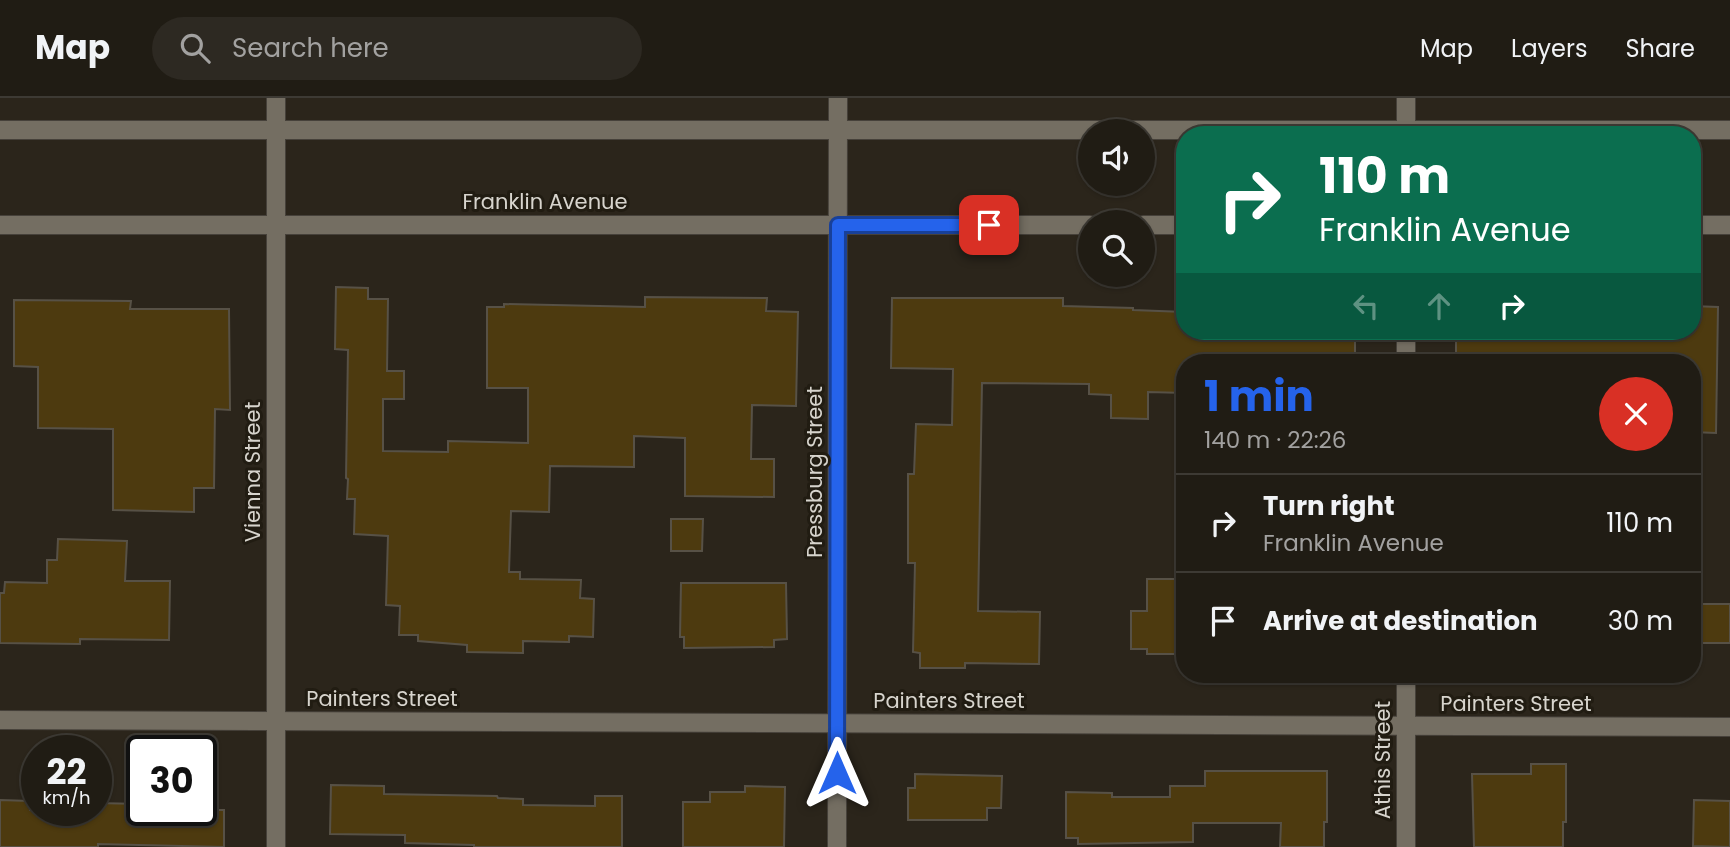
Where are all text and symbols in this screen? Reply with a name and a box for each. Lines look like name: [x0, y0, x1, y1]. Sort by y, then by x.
search box: [152, 17, 642, 80]
text: Map: [35, 24, 110, 71]
icon: search: [176, 29, 214, 67]
text: Search here: [232, 30, 389, 66]
text: Map: [1420, 32, 1473, 65]
text: Layers: [1511, 32, 1587, 65]
text: Share: [1625, 32, 1695, 65]
map controls: [1078, 119, 1155, 287]
button: sound: [1078, 119, 1155, 196]
text: 110 m: [1319, 142, 1450, 210]
icon: right: [1204, 154, 1295, 245]
street label: Franklin Avenue: [462, 187, 628, 216]
pin: [959, 195, 1019, 255]
icon: arrive: [970, 206, 1008, 244]
text: Franklin Avenue: [1319, 207, 1571, 252]
button: search: [1078, 210, 1155, 287]
icon: left: [1347, 287, 1385, 325]
icon: ahead: [1420, 287, 1458, 325]
icon: right: [1493, 287, 1531, 325]
text: 1 min: [1204, 367, 1314, 426]
button: close: [1599, 377, 1673, 451]
street label: Pressburg Street: [800, 386, 829, 558]
street label: Vienna Street: [238, 402, 267, 542]
text: 140 m · 22:26: [1204, 424, 1346, 456]
text: Turn right: [1263, 488, 1395, 524]
icon: right: [1204, 504, 1242, 542]
text: 110 m: [1606, 505, 1673, 541]
text: Franklin Avenue: [1263, 527, 1444, 559]
icon: arrive: [1204, 602, 1242, 640]
text: Arrive at destination: [1263, 603, 1538, 639]
text: 30 m: [1608, 603, 1673, 639]
street label: Painters Street: [306, 684, 458, 713]
street label: Painters Street: [873, 686, 1025, 715]
street label: Painters Street: [1440, 689, 1592, 718]
street label: Athis Street: [1368, 701, 1397, 819]
speed limit sign: 30: [126, 735, 217, 826]
position arrow: [800, 736, 874, 810]
text: 22: [47, 747, 86, 796]
text: km/h: [43, 785, 90, 810]

